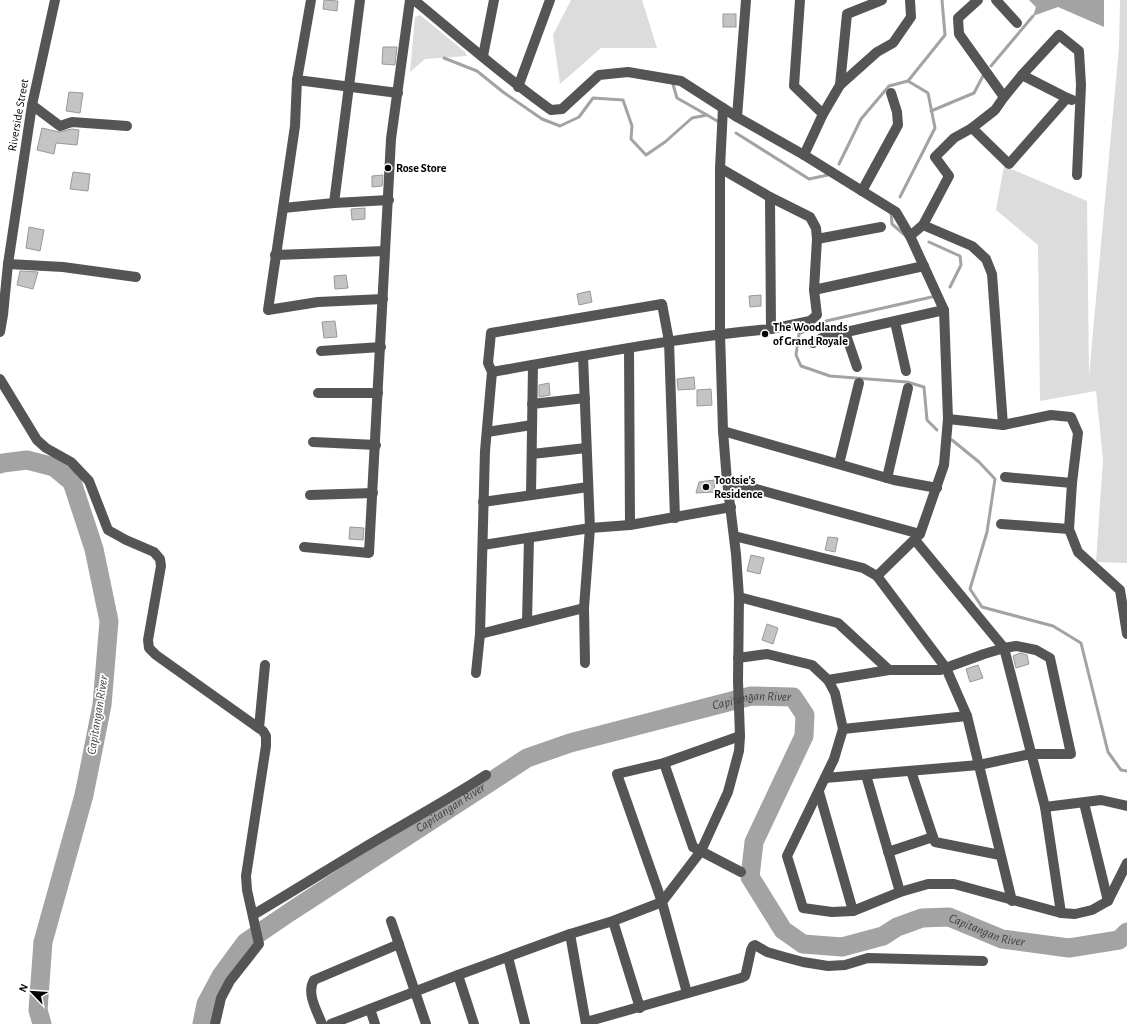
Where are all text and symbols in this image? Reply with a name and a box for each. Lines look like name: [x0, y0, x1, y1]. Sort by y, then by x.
street label: Riverside Street: [6, 78, 30, 152]
place label: Rose Store: [396, 162, 447, 174]
marker: Rose Store: [383, 163, 393, 173]
place label: The Woodlands of Grand Royale: [773, 321, 848, 348]
marker: The Woodlands of Grand Royale: [760, 329, 770, 339]
place label: Tootsie's Residence: [714, 474, 763, 500]
marker: Tootsie's Residence: [701, 482, 711, 492]
water label: Capitangan River: [85, 674, 111, 755]
water label: Capitangan River: [711, 689, 792, 712]
water label: Capitangan River: [413, 780, 488, 835]
water label: Capitangan River: [947, 911, 1026, 949]
north arrow: [12, 972, 52, 1012]
text: N: [17, 982, 30, 994]

